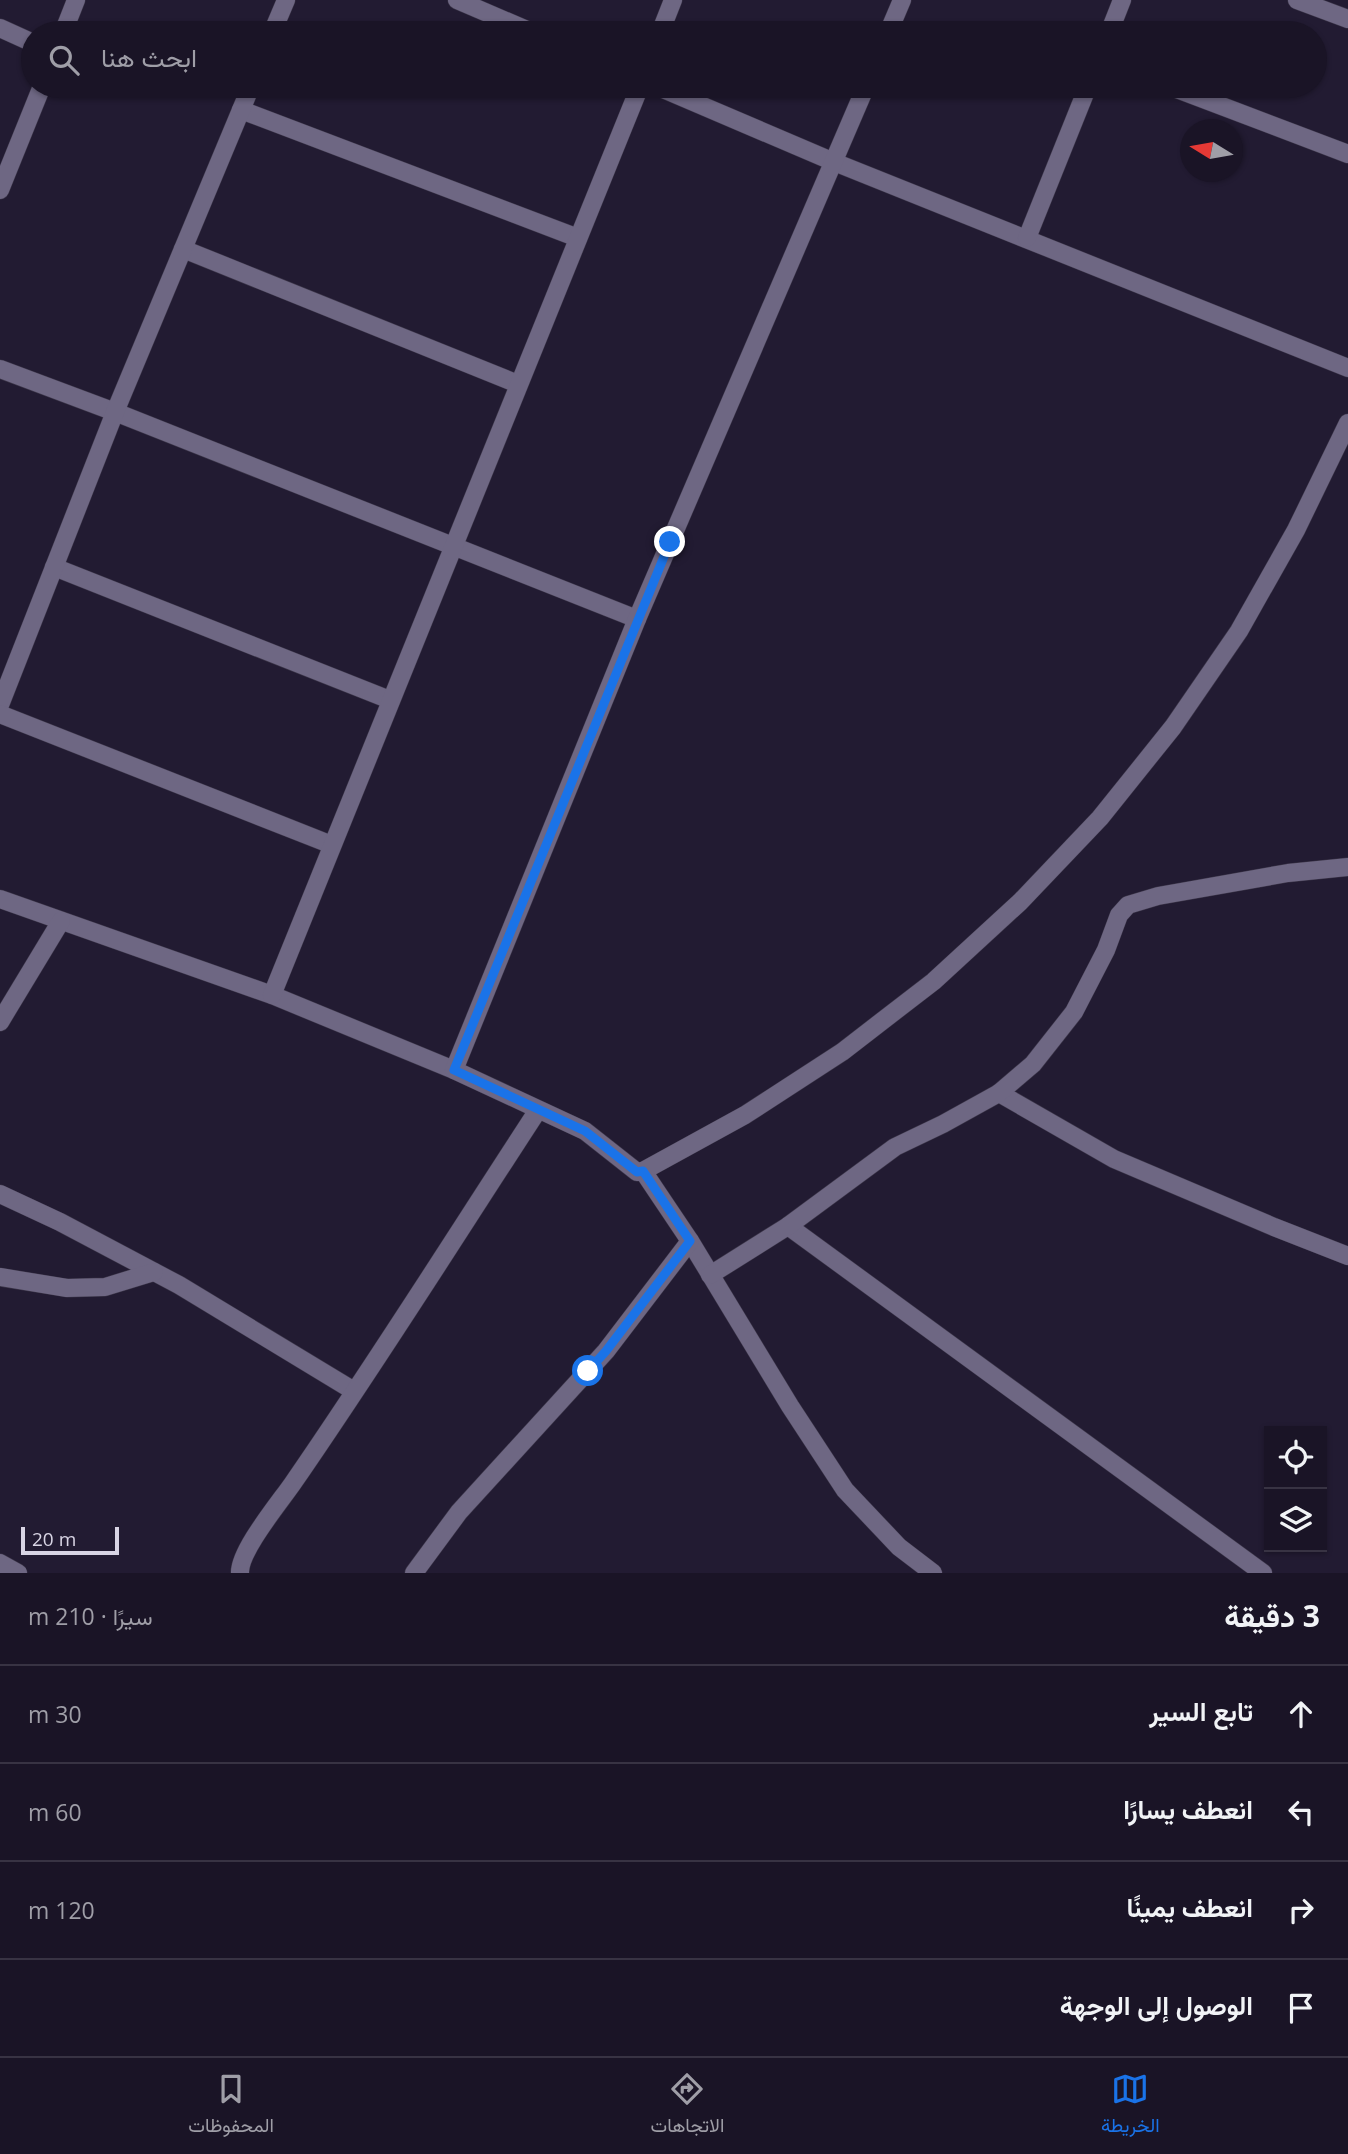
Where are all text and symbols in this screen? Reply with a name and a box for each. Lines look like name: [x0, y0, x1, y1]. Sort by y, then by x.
search box: [21, 21, 1327, 98]
text: ابحث هنا: [101, 39, 197, 75]
icon: search: [45, 41, 83, 79]
north arrow: [1180, 119, 1243, 182]
route end: [654, 526, 685, 557]
route start: [572, 1355, 603, 1386]
map controls: [1264, 1426, 1327, 1552]
button: locate: [1264, 1426, 1327, 1489]
button: layers: [1264, 1489, 1327, 1552]
scale bar: [21, 1524, 119, 1556]
text: 20 m: [32, 1526, 76, 1552]
text: 3 دقيقة: [1224, 1595, 1320, 1636]
text: سيرًا · 210 m: [28, 1600, 153, 1632]
text: تابع السير: [1149, 1693, 1253, 1729]
icon: ahead: [1282, 1695, 1320, 1733]
text: 30 m: [28, 1698, 82, 1730]
text: انعطف يسارًا: [1123, 1791, 1253, 1827]
icon: left: [1282, 1793, 1320, 1831]
text: 60 m: [28, 1796, 82, 1828]
text: انعطف يمينًا: [1126, 1889, 1253, 1925]
icon: right: [1282, 1891, 1320, 1929]
text: 120 m: [28, 1894, 95, 1926]
text: الوصول إلى الوجهة: [1060, 1987, 1253, 2023]
icon: arrive: [1282, 1989, 1320, 2027]
tab: المحفوظات: [188, 2070, 274, 2142]
tab: الاتجاهات: [651, 2070, 724, 2142]
tab: الخريطة: [1101, 2070, 1160, 2142]

